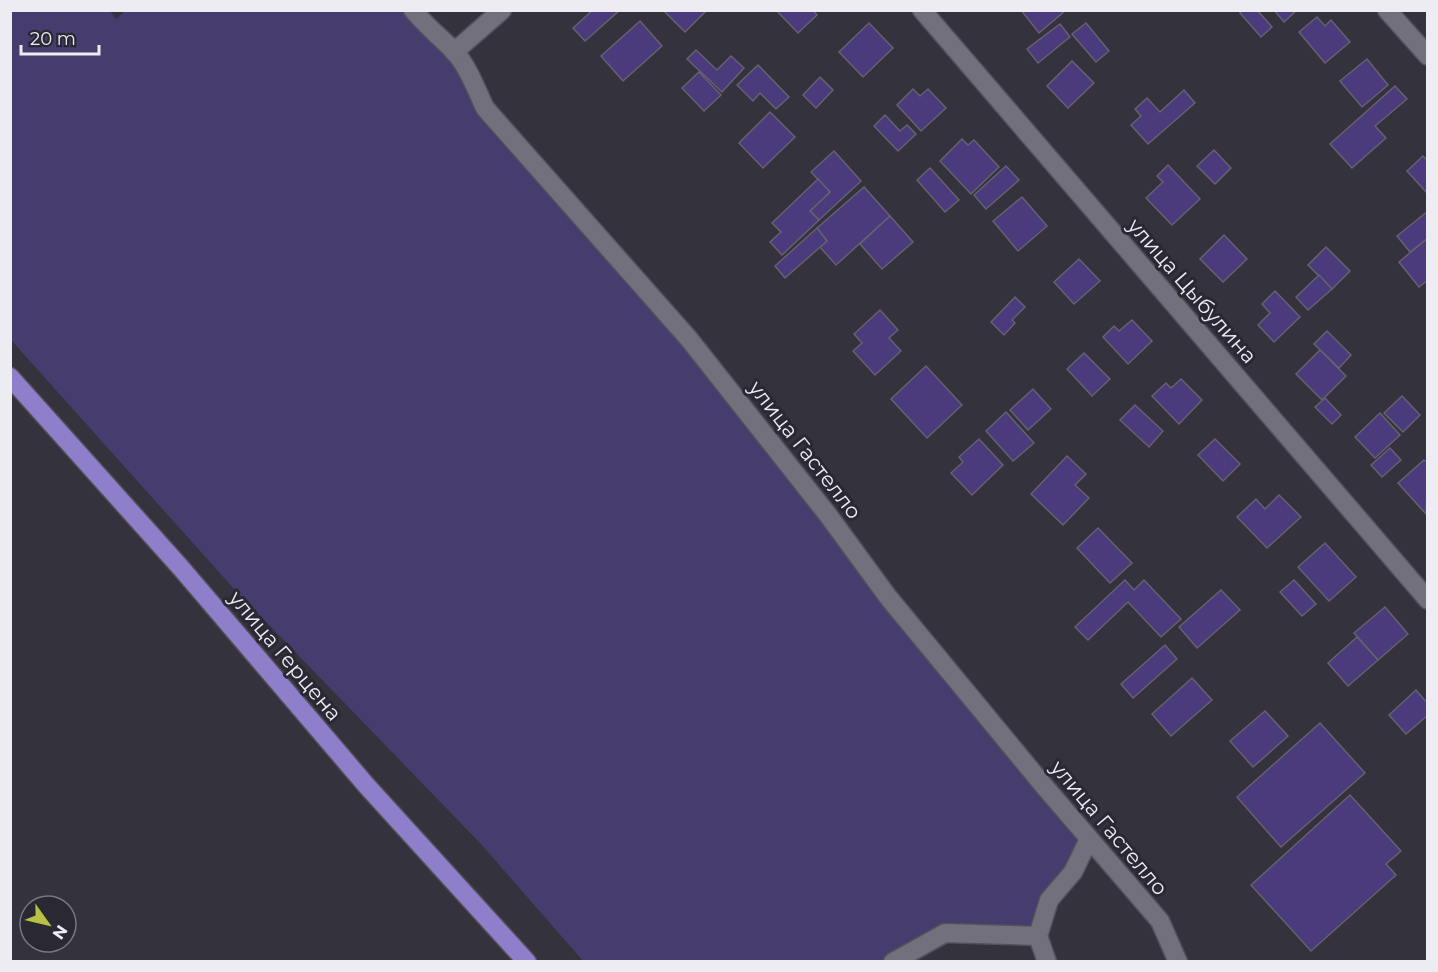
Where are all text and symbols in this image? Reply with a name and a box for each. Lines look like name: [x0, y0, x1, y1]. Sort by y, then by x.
scale bar: [21, 18, 99, 56]
text: 20 m: [30, 28, 76, 50]
street label: улица Цыбулина: [1122, 212, 1262, 368]
street label: улица Гастелло: [743, 375, 867, 524]
street label: улица Герцена: [223, 585, 347, 726]
street label: улица Гастелло: [1045, 754, 1173, 900]
north arrow: [18, 894, 78, 954]
text: N: [49, 921, 72, 943]

